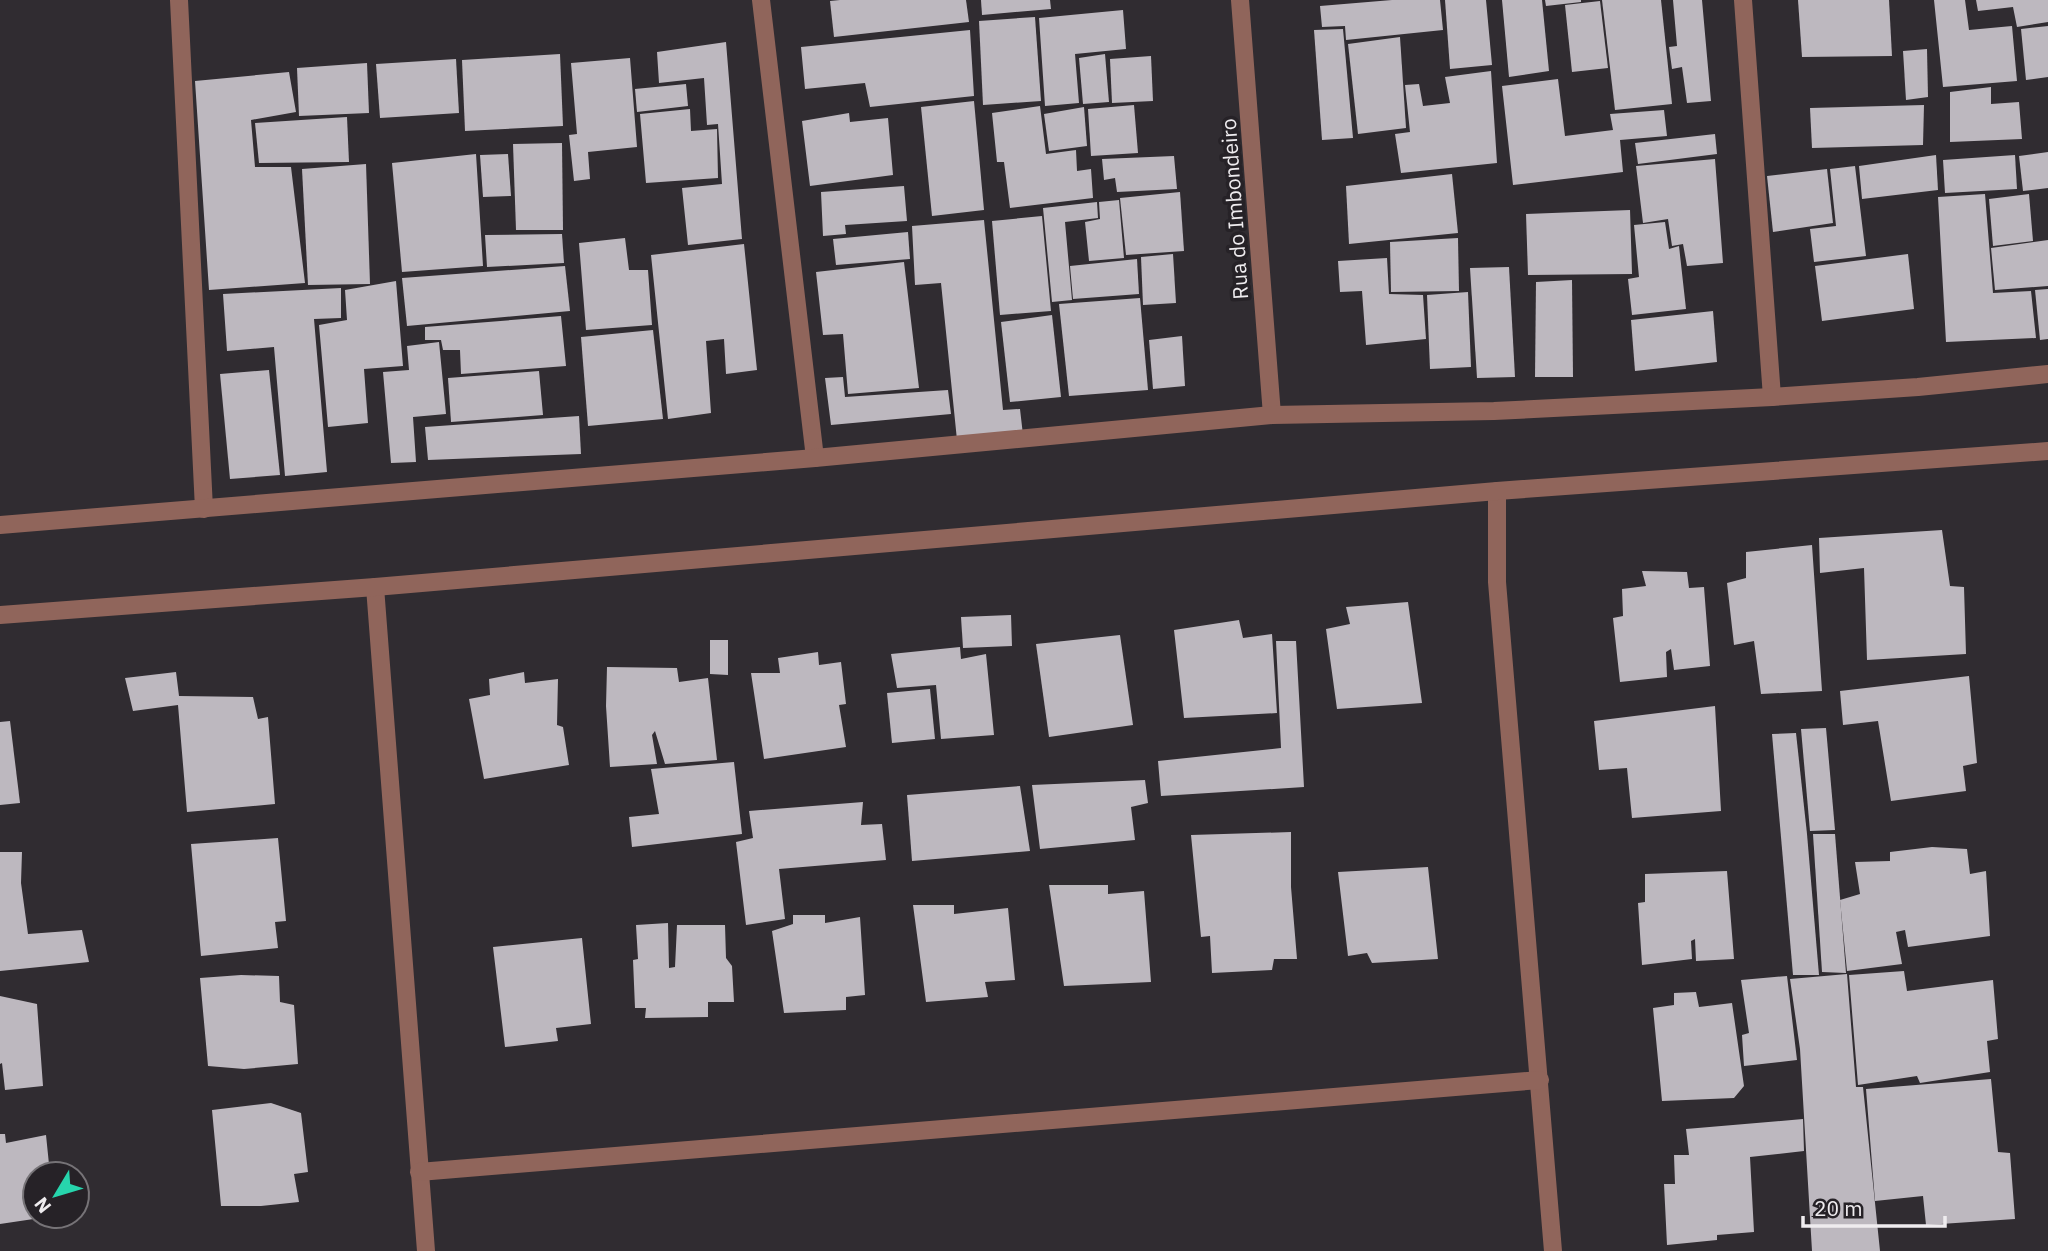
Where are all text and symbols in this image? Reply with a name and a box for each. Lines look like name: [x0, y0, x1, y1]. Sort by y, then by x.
street label: Rua do Imbondeiro: [1214, 118, 1254, 300]
north arrow: [21, 1160, 91, 1230]
scale bar: [1803, 1184, 1945, 1228]
text: N: [29, 1193, 56, 1218]
text: 20 m: [1814, 1194, 1863, 1222]

